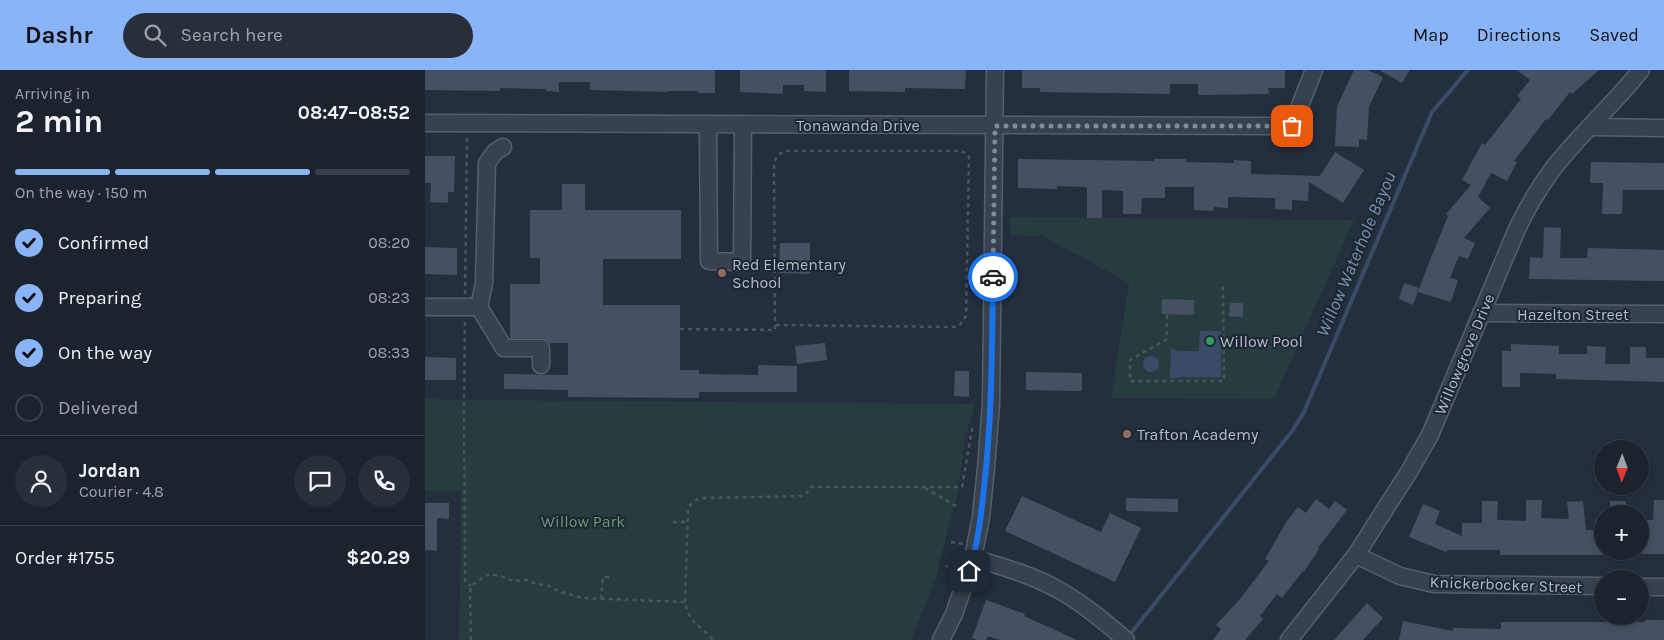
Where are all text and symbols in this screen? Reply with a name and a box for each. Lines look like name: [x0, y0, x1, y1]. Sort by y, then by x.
search box: [123, 13, 473, 58]
text: Dashr: [25, 21, 93, 49]
icon: search: [141, 21, 169, 49]
text: Search here: [181, 24, 283, 46]
text: Map: [1413, 24, 1449, 46]
text: Directions: [1477, 24, 1561, 46]
text: Saved: [1589, 24, 1639, 46]
text: Arriving in: [15, 84, 90, 103]
text: 08:47–08:52: [298, 102, 410, 124]
text: 2 min: [15, 103, 103, 140]
pin: [1271, 105, 1313, 147]
icon: bag: [1278, 112, 1306, 140]
street label: Tonawanda Drive: [796, 116, 920, 135]
water label: Willow Waterhole Bayou: [1311, 168, 1401, 340]
text: On the way · 150 m: [15, 183, 147, 202]
icon: check: [15, 229, 43, 257]
text: Confirmed: [58, 232, 149, 254]
text: 08:20: [368, 233, 410, 252]
courier: [968, 252, 1018, 302]
place label: Red Elementary School: [732, 255, 846, 292]
icon: car: [979, 263, 1007, 291]
marker: Red Elementary School: [716, 267, 728, 279]
icon: check: [15, 284, 43, 312]
text: Preparing: [58, 287, 141, 309]
text: 08:23: [368, 288, 410, 307]
street label: Willowgrove Drive: [1430, 291, 1498, 417]
street label: Hazelton Street: [1517, 305, 1629, 324]
place label: Willow Pool: [1220, 332, 1303, 351]
marker: Willow Pool: [1204, 335, 1216, 347]
icon: check: [15, 339, 43, 367]
text: On the way: [58, 342, 152, 364]
text: 08:33: [368, 343, 410, 362]
text: Delivered: [58, 397, 138, 419]
place label: Trafton Academy: [1137, 425, 1259, 444]
marker: Trafton Academy: [1121, 428, 1133, 440]
north arrow: [1594, 440, 1649, 495]
map controls: [1594, 440, 1649, 625]
button: person: [15, 455, 67, 507]
button: chat: [294, 455, 346, 507]
button: phone: [358, 455, 410, 507]
text: Jordan: [79, 460, 140, 482]
text: Courier · 4.8: [79, 482, 164, 501]
button: +: [1594, 505, 1649, 560]
park label: Willow Park: [541, 512, 625, 531]
text: Order #1755: [15, 547, 115, 569]
text: $20.29: [346, 547, 410, 569]
pin: [948, 550, 990, 592]
icon: home: [955, 557, 983, 585]
button: −: [1594, 570, 1649, 625]
street label: Knickerbocker Street: [1429, 572, 1583, 597]

